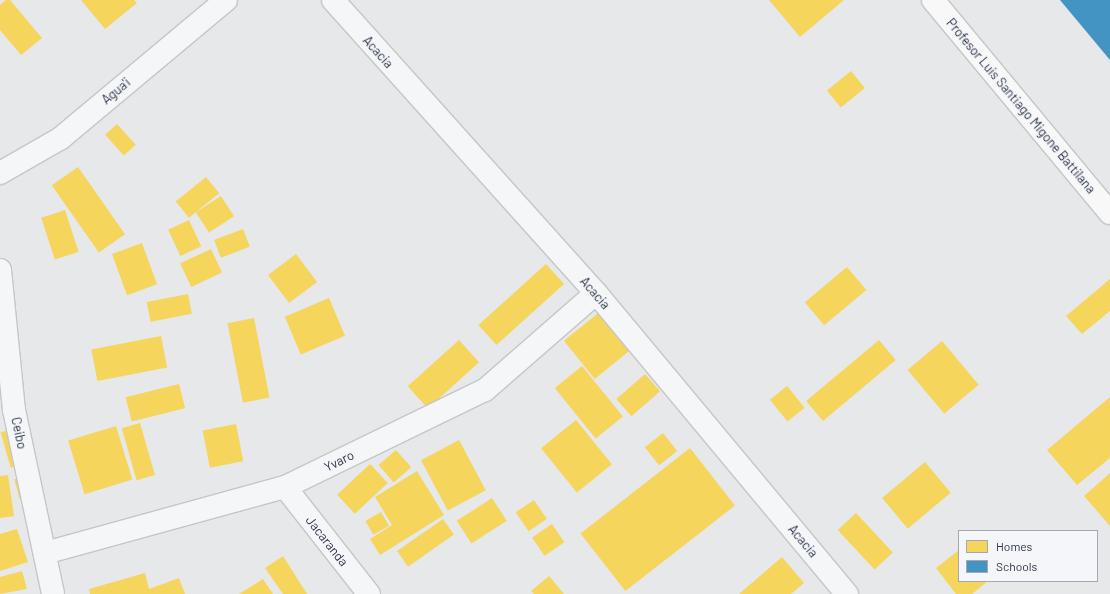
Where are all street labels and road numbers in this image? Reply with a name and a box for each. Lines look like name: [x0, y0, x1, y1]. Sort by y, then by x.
street label: Profesor Luis Santiago Migone Battilana: [943, 15, 1099, 197]
street label: Acacia: [360, 33, 396, 71]
street label: Agua'i: [98, 74, 134, 108]
street label: Acacia: [577, 274, 613, 312]
street label: Ceibo: [8, 416, 30, 450]
street label: Yvaro: [321, 447, 357, 475]
street label: Jacaranda: [303, 513, 351, 569]
street label: Acacia: [785, 521, 821, 561]

